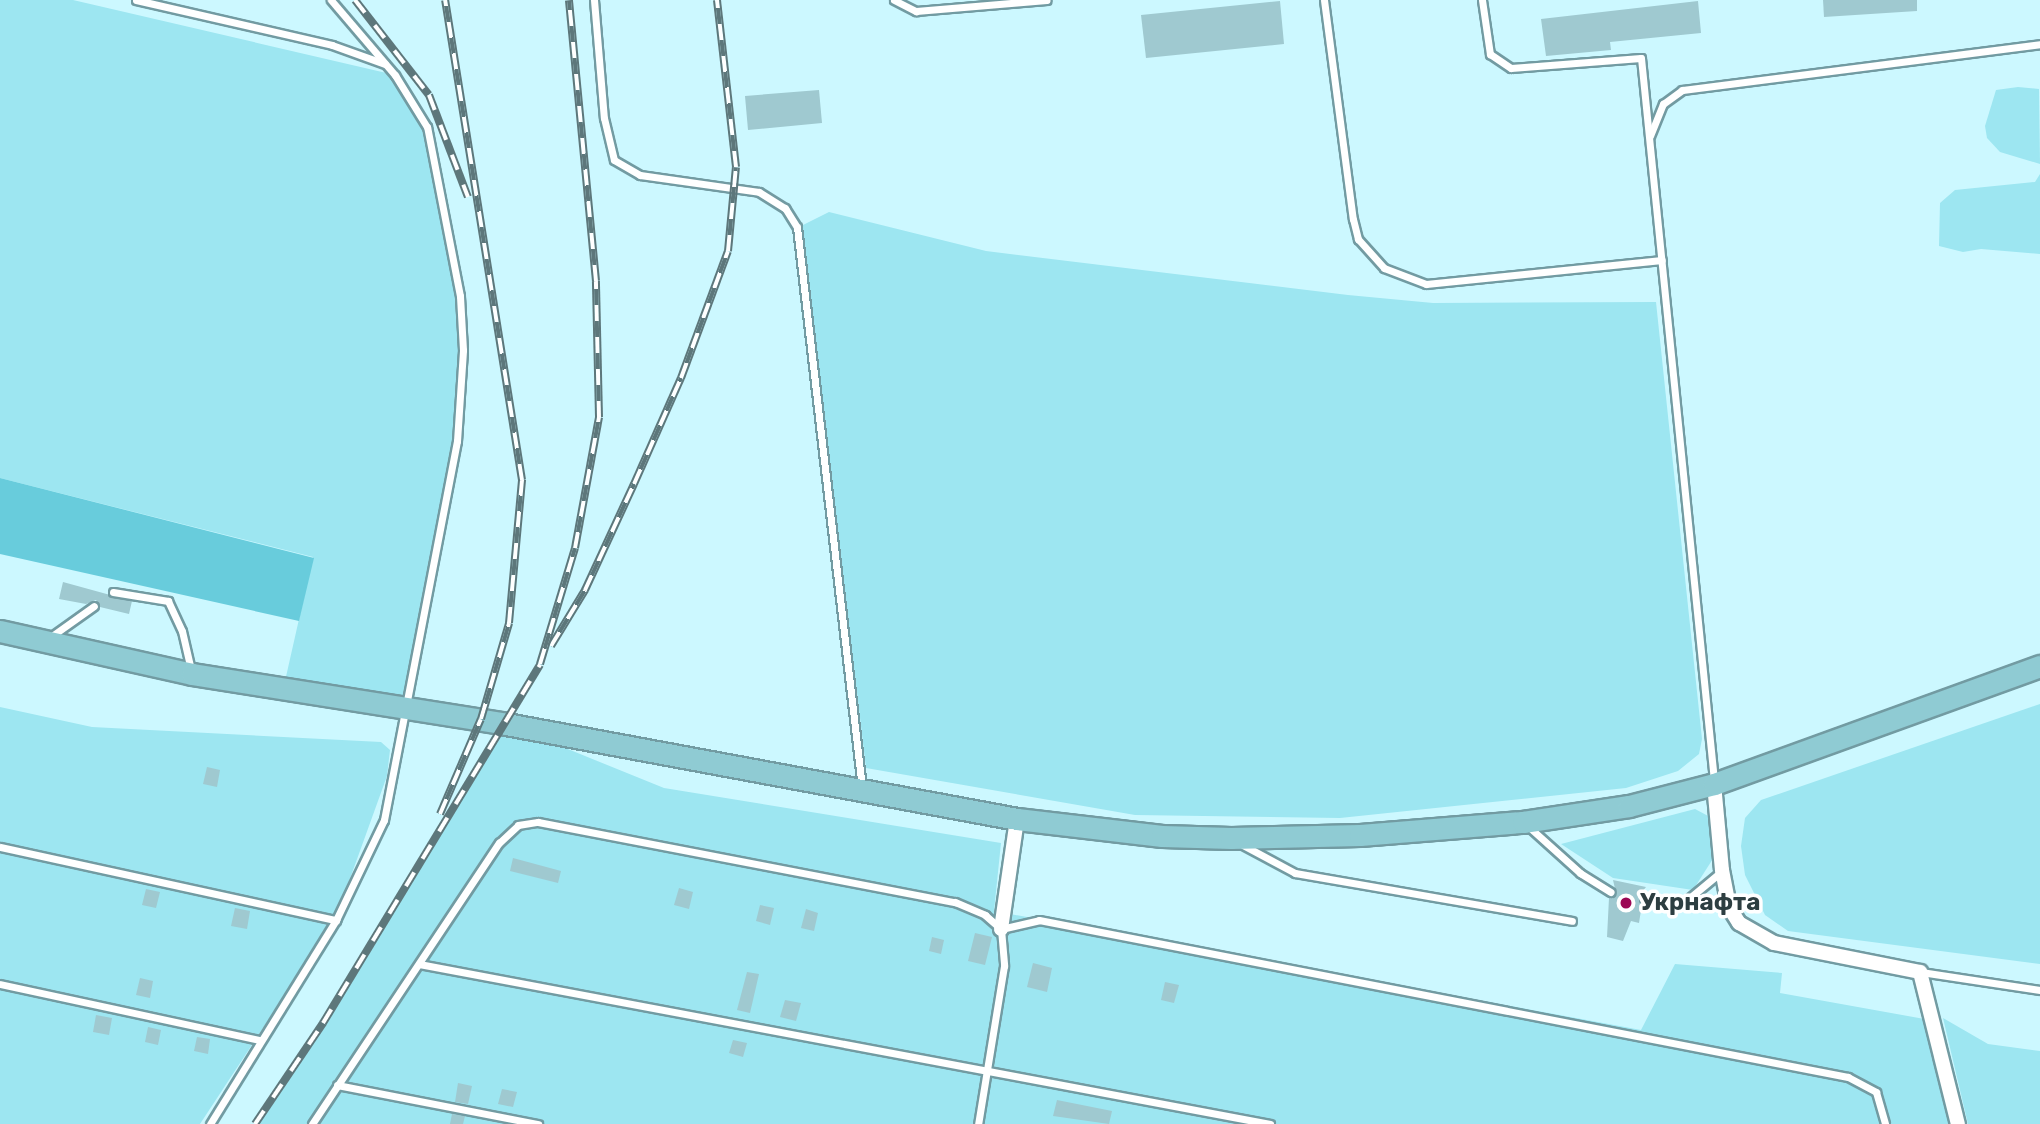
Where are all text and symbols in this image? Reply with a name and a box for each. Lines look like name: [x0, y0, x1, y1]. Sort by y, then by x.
place label: Укрнафта: [1640, 889, 1760, 917]
marker: Укрнафта: [1618, 895, 1634, 911]

